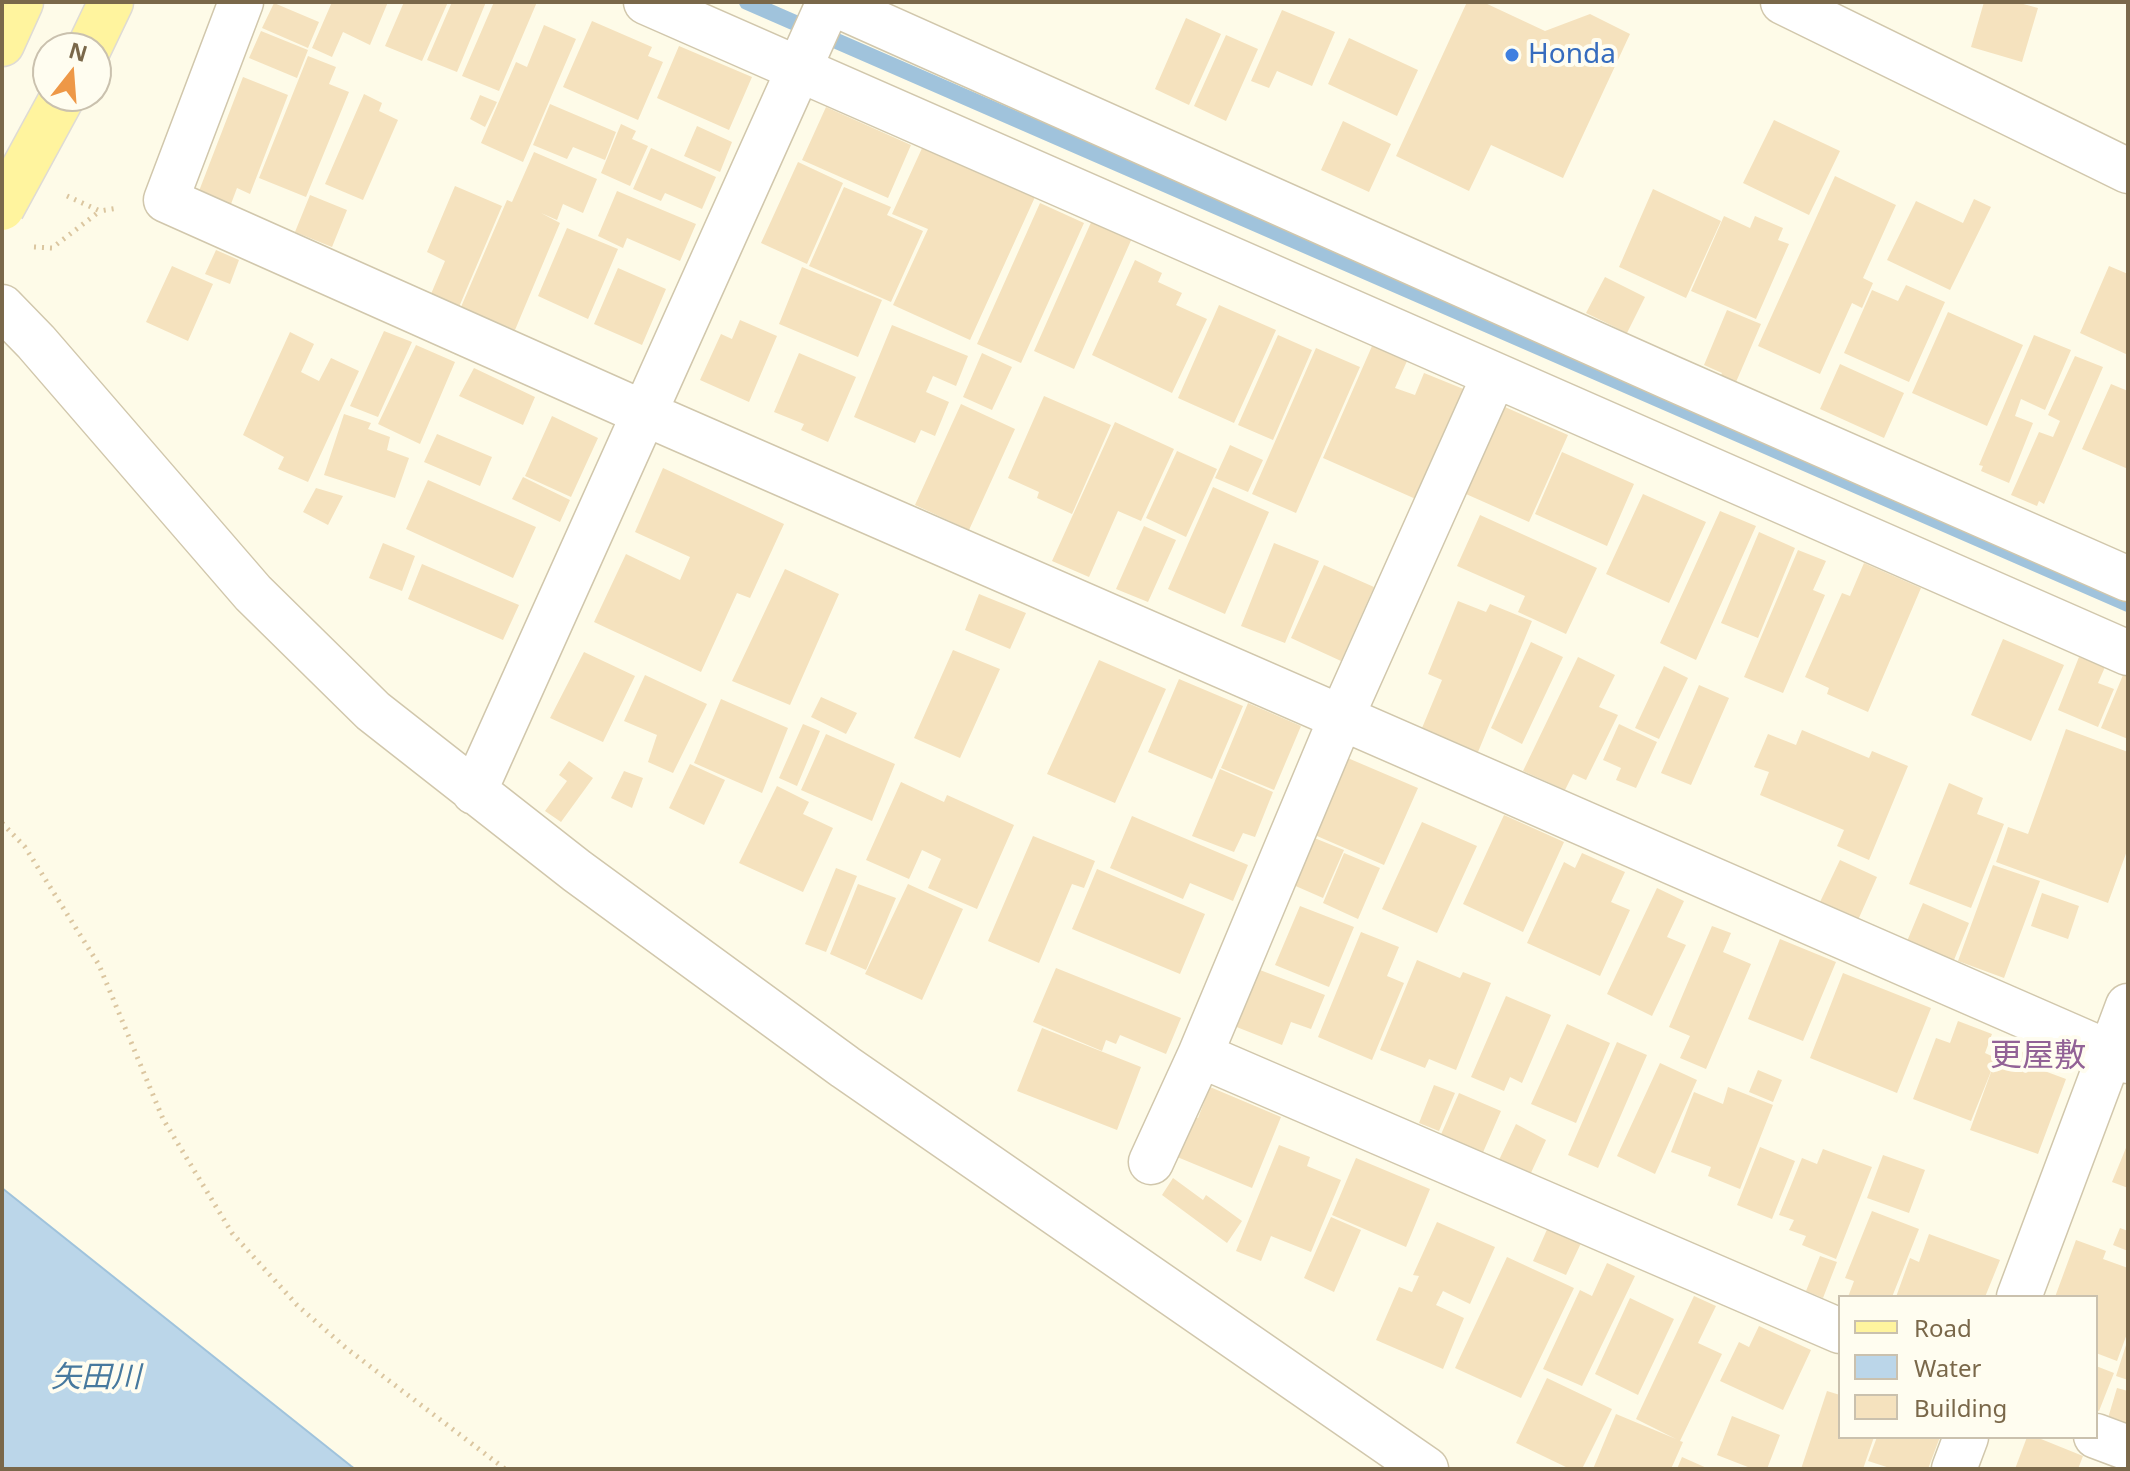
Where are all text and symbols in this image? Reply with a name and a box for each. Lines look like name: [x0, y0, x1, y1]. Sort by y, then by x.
north arrow: [32, 32, 112, 112]
text: N: [65, 34, 91, 68]
place label: Honda: [1528, 38, 1616, 72]
marker: Honda: [1503, 46, 1521, 64]
district label: 更屋敷: [1990, 1038, 2086, 1076]
legend: [1838, 1295, 2098, 1439]
text: Road: [1914, 1311, 1972, 1344]
text: Water: [1914, 1351, 1981, 1384]
water label: 矢田川: [51, 1360, 141, 1396]
text: Building: [1914, 1391, 2007, 1424]

